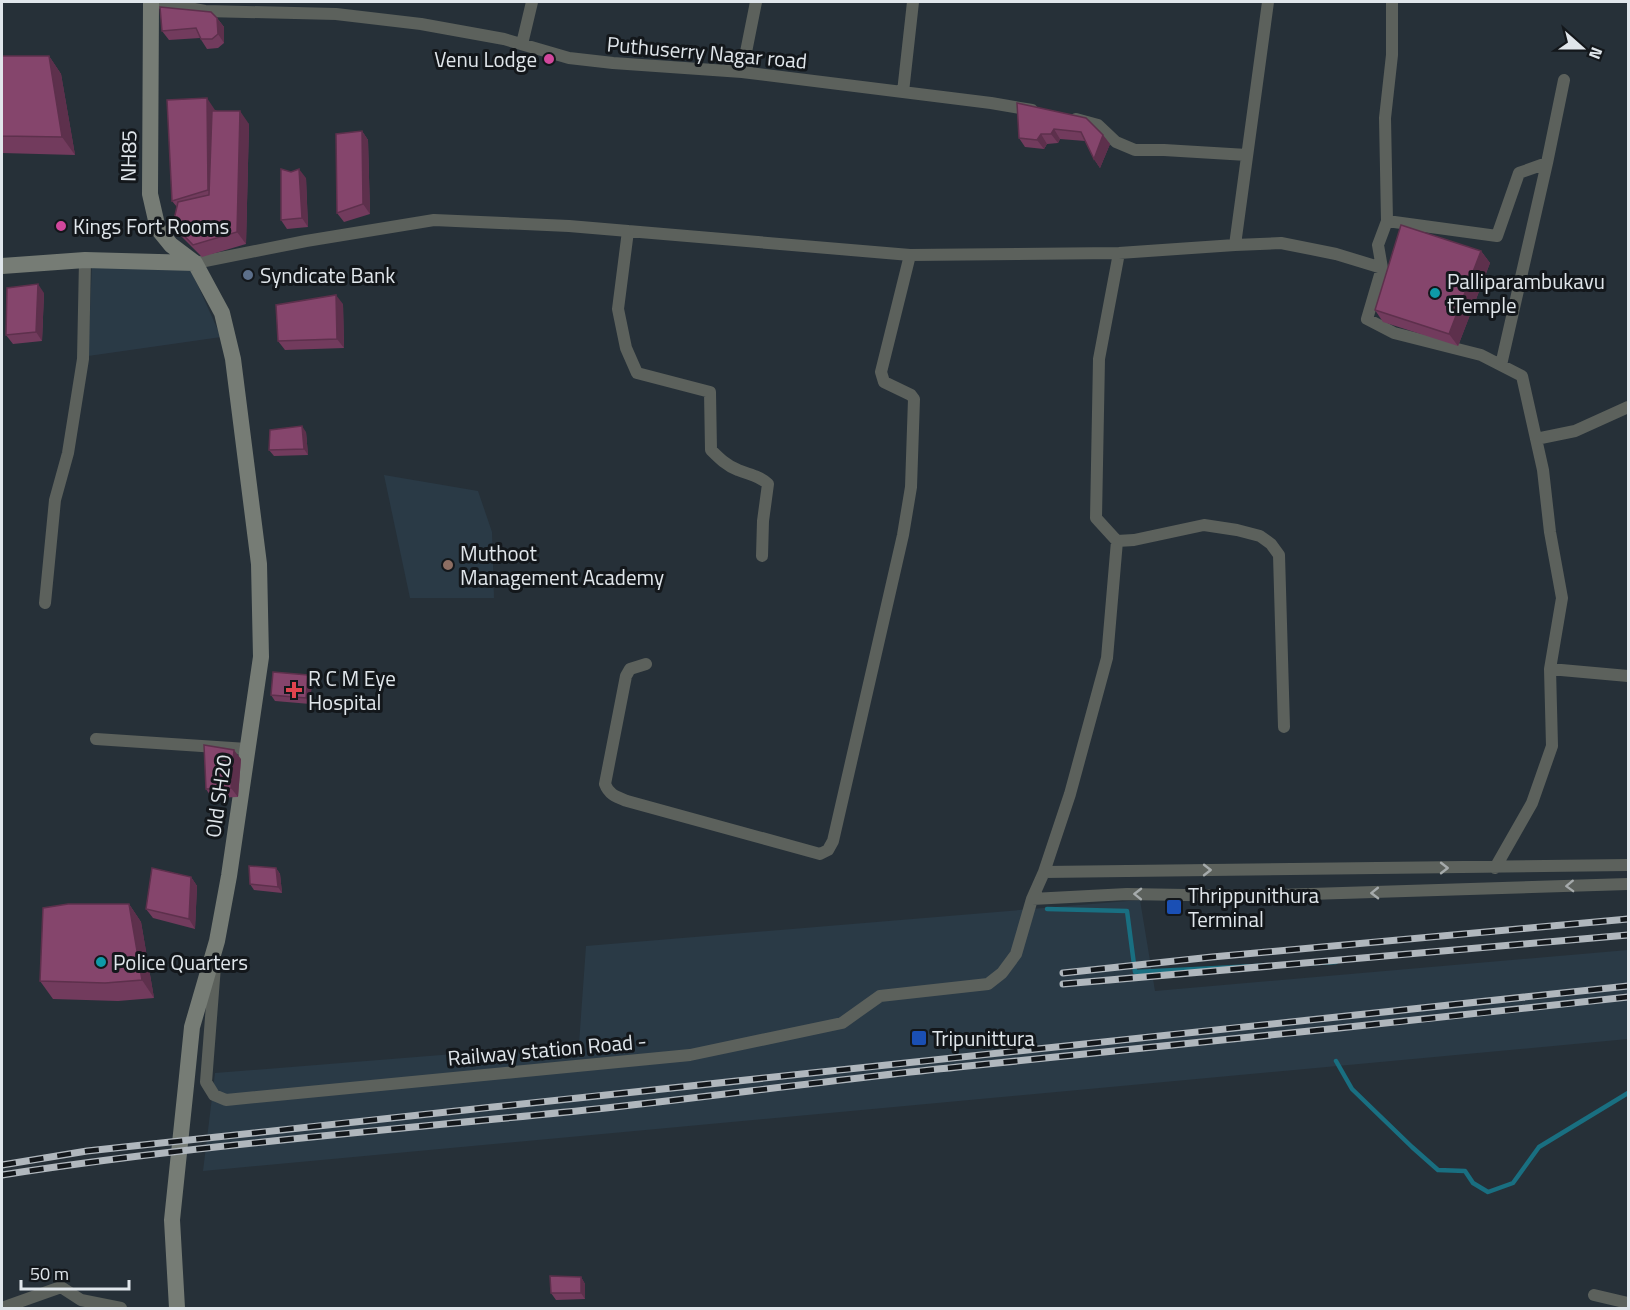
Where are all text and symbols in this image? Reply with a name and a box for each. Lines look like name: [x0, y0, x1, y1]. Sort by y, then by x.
north arrow: [1552, 18, 1612, 78]
street label: Puthuserry Nagar road: [606, 27, 808, 77]
place label: Venu Lodge: [434, 43, 537, 75]
text: N: [1583, 44, 1609, 63]
marker: Venu Lodge: [542, 52, 556, 66]
street label: NH85: [112, 130, 144, 182]
place label: Kings Fort Rooms: [73, 210, 229, 242]
marker: Kings Fort Rooms: [54, 219, 68, 233]
place label: Syndicate Bank: [260, 259, 395, 291]
place label: Palliparambukavu tTemple: [1447, 265, 1605, 321]
marker: Syndicate Bank: [241, 268, 255, 282]
marker: Palliparambukavu tTemple: [1428, 286, 1442, 300]
place label: Muthoot Management Academy: [460, 537, 664, 593]
marker: Muthoot Management Academy: [441, 558, 455, 572]
place label: R C M Eye Hospital: [308, 662, 396, 718]
marker: R C M Eye Hospital: [285, 681, 303, 699]
street label: Old SH20: [196, 752, 240, 840]
one-way arrow: [1440, 862, 1449, 874]
one-way arrow: [1203, 864, 1212, 876]
place label: Thrippunithura Terminal: [1188, 879, 1319, 935]
one-way arrow: [1566, 880, 1575, 893]
one-way arrow: [1371, 886, 1380, 899]
one-way arrow: [1134, 888, 1143, 901]
marker: Thrippunithura Terminal: [1165, 898, 1183, 916]
place label: Police Quarters: [113, 946, 248, 978]
marker: Police Quarters: [94, 955, 108, 969]
place label: Tripunittura: [932, 1022, 1035, 1054]
street label: Railway station Road -: [446, 1024, 648, 1074]
marker: Tripunittura: [910, 1029, 928, 1047]
scale bar: [21, 1253, 129, 1291]
text: 50 m: [30, 1260, 69, 1287]

